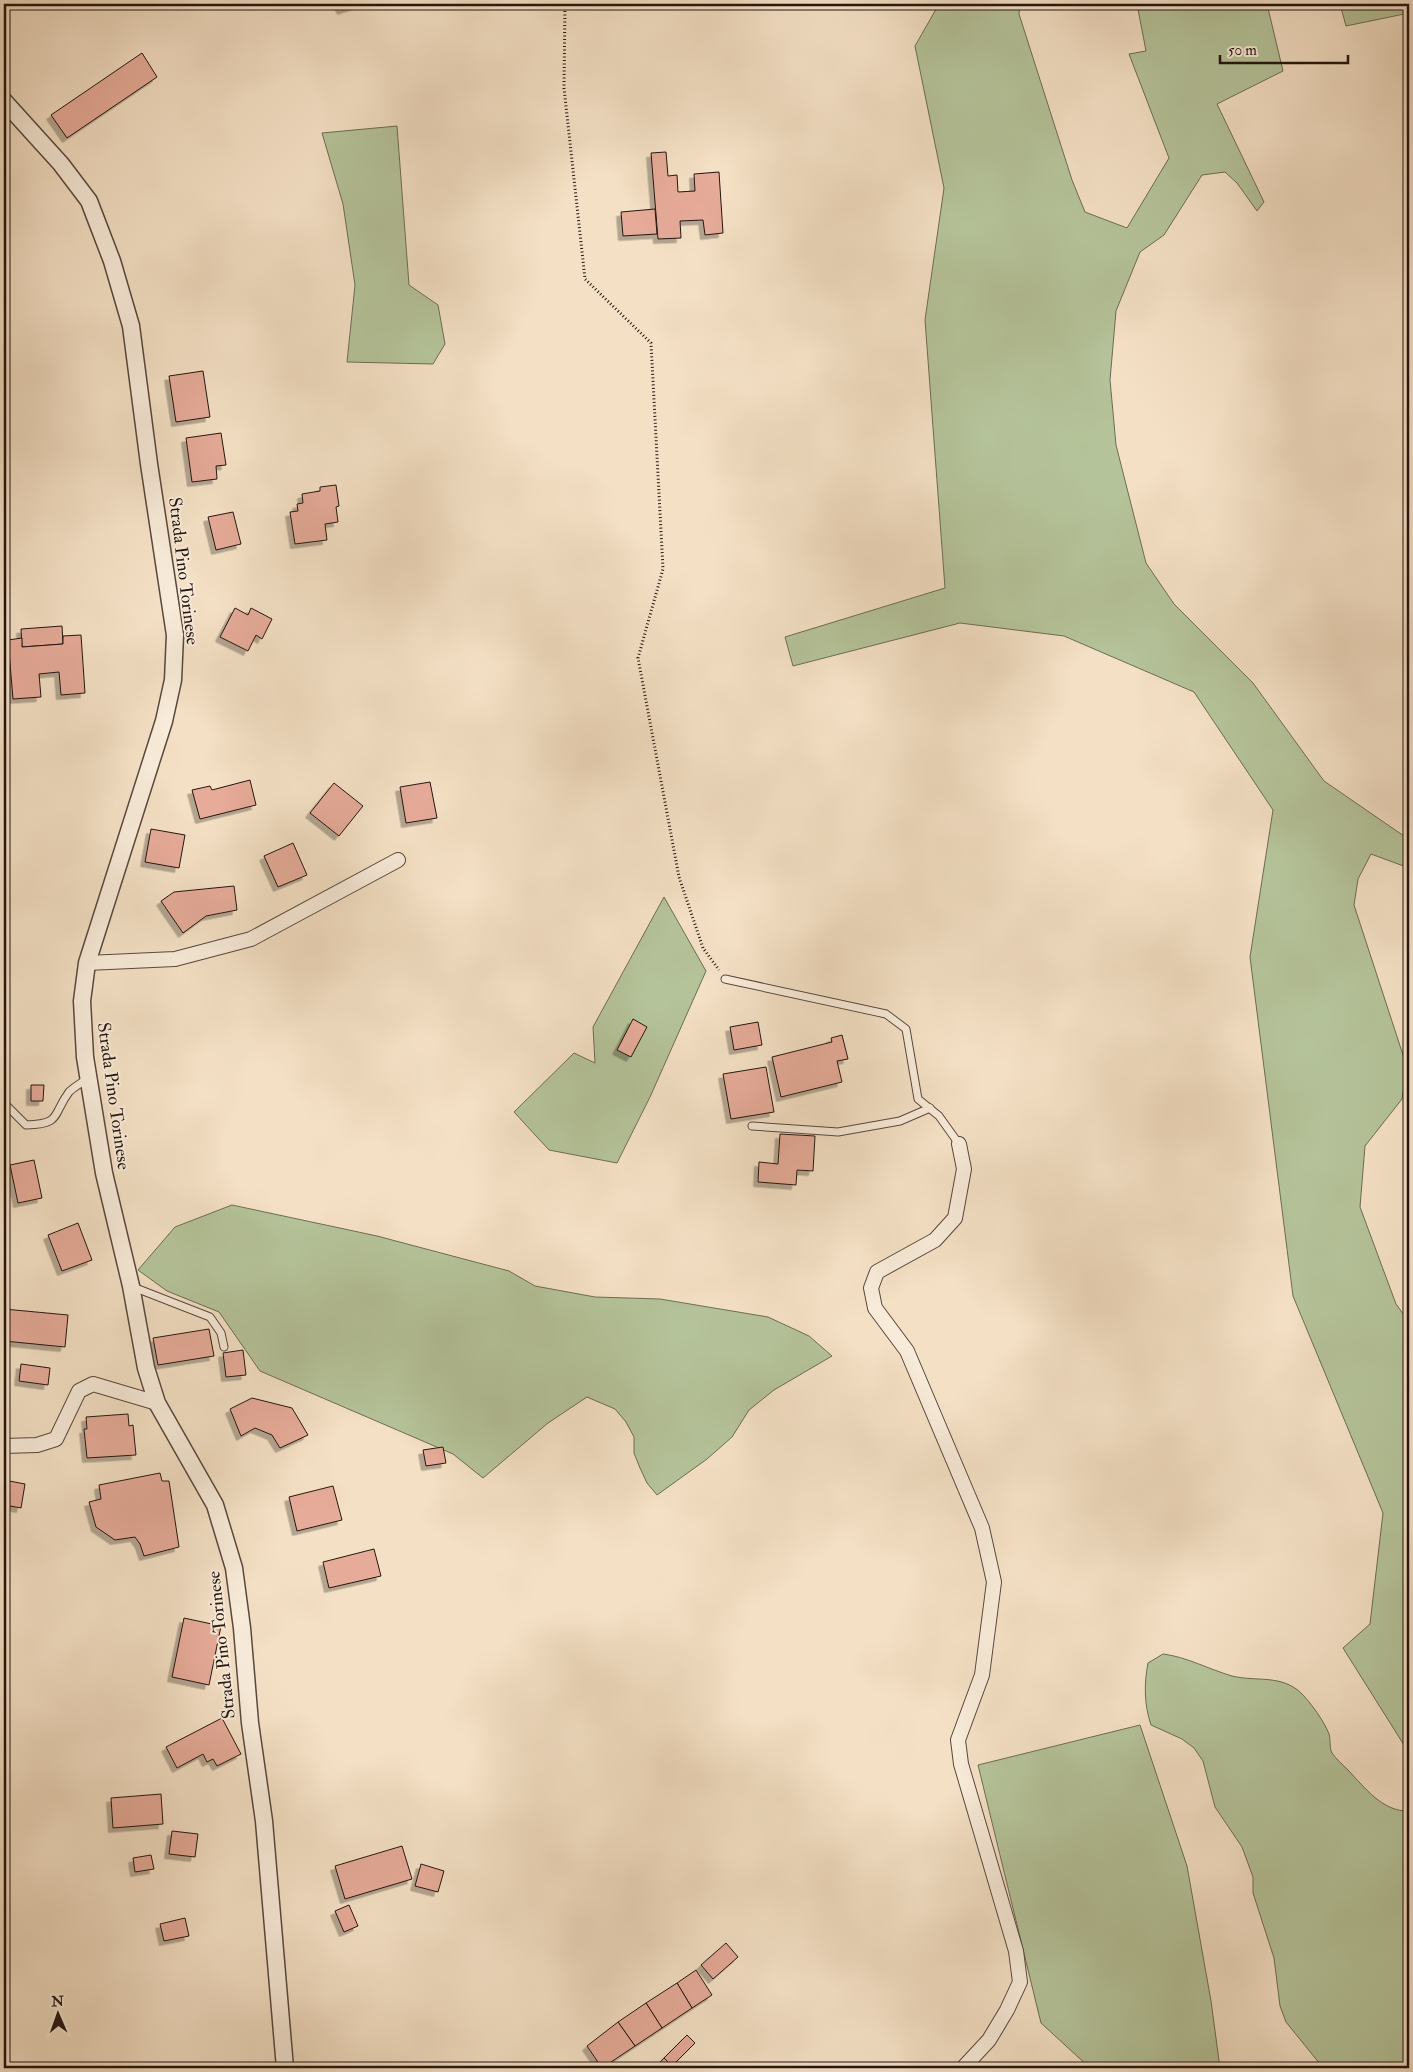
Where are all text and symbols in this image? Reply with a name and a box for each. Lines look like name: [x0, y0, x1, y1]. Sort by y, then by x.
scale bar: [1220, 32, 1348, 64]
text: 50 m: [1228, 41, 1257, 60]
street label: Strada Pino Torinese: [163, 496, 204, 647]
street label: Strada Pino Torinese: [92, 1021, 135, 1172]
street label: Strada Pino Torinese: [202, 1569, 241, 1720]
north arrow: [32, 1990, 82, 2040]
text: N: [50, 1993, 65, 2010]

